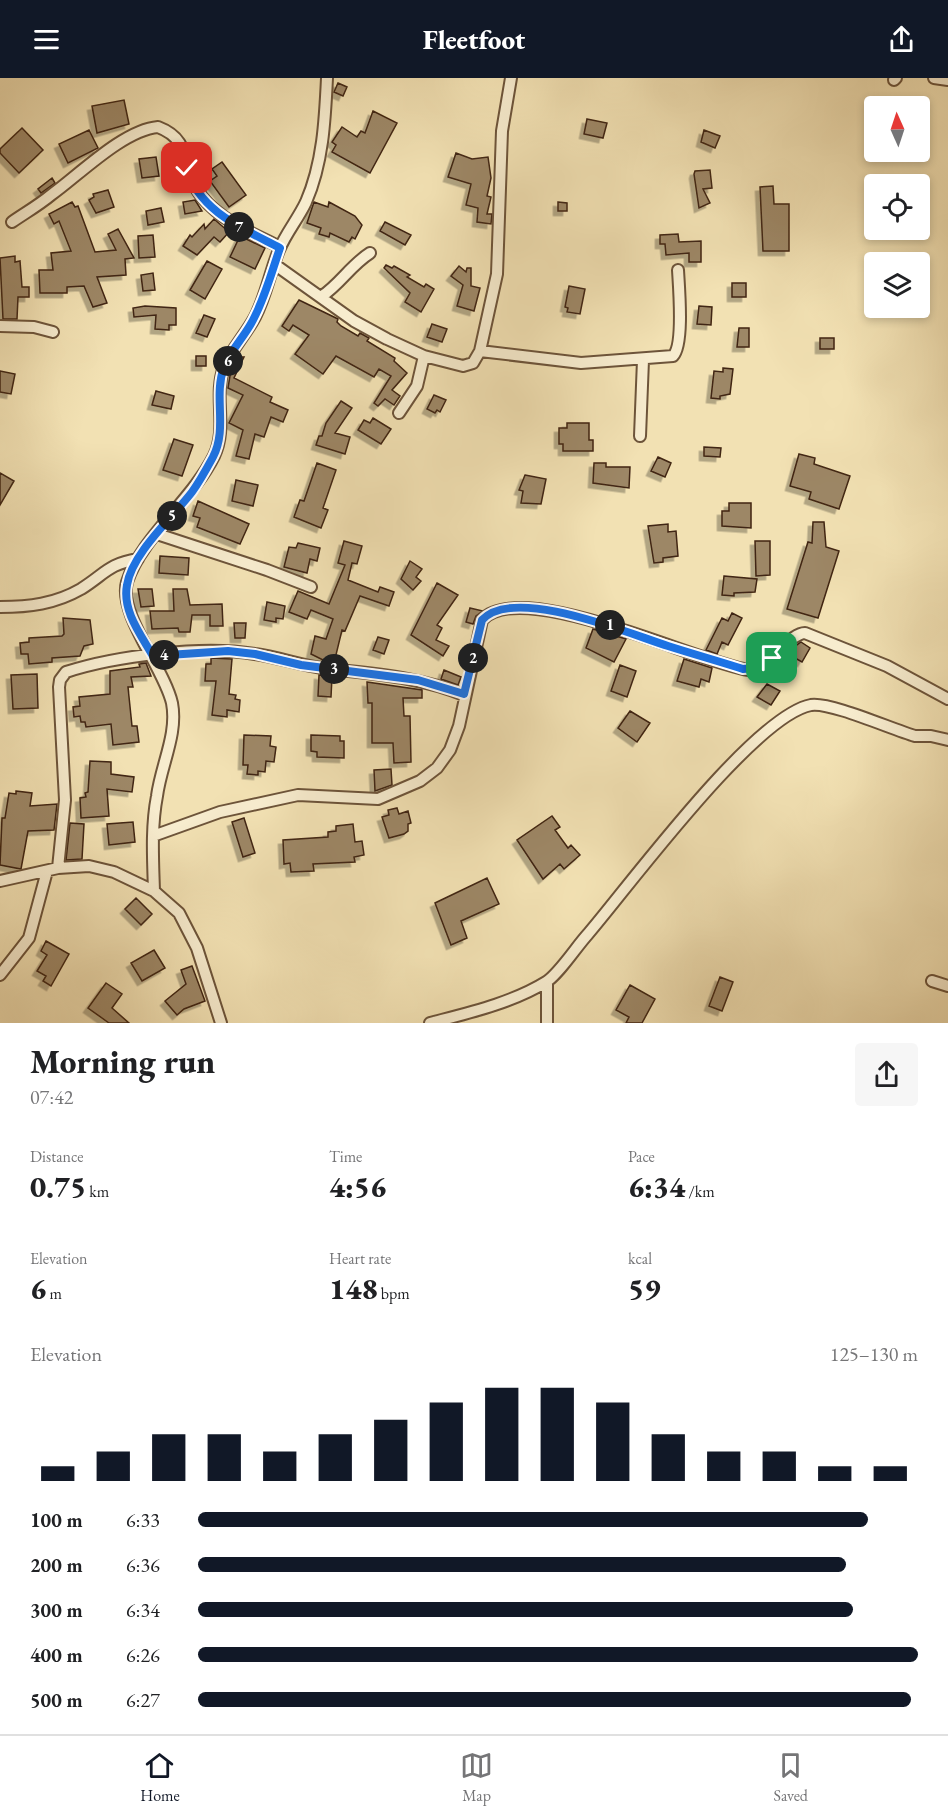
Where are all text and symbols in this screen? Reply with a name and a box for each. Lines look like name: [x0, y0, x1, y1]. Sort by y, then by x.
text: Fleetfoot: [423, 22, 525, 57]
icon: menu: [30, 23, 63, 56]
icon: share: [885, 23, 918, 56]
north arrow: [864, 96, 930, 162]
map controls: [864, 96, 930, 318]
pin: [161, 142, 212, 193]
icon: check: [170, 151, 203, 184]
button: locate: [864, 174, 930, 240]
pin: 7: [224, 212, 254, 242]
text: 7: [235, 216, 243, 237]
button: layers: [864, 252, 930, 318]
pin: 6: [213, 346, 243, 376]
text: 6: [224, 350, 232, 371]
pin: 5: [157, 501, 187, 531]
text: 5: [168, 505, 176, 526]
pin: 1: [595, 610, 625, 640]
text: 1: [606, 614, 614, 635]
pin: [746, 632, 797, 683]
pin: 4: [149, 640, 179, 670]
icon: arrive: [755, 641, 788, 674]
pin: 2: [458, 643, 488, 673]
text: 4: [160, 644, 168, 665]
text: 2: [469, 647, 477, 668]
pin: 3: [319, 654, 349, 684]
text: 3: [330, 658, 338, 679]
text: Morning run: [30, 1040, 215, 1083]
button: share: [855, 1043, 918, 1106]
text: 07:42: [30, 1084, 73, 1110]
text: Distance: [30, 1146, 83, 1167]
text: Time: [329, 1146, 362, 1167]
text: Pace: [628, 1146, 655, 1167]
text: 0.75: [30, 1167, 86, 1206]
text: 4:56: [329, 1167, 386, 1206]
text: 6:34: [628, 1167, 685, 1206]
text: km: [86, 1181, 109, 1202]
text: /km: [685, 1181, 715, 1202]
text: Elevation: [30, 1248, 88, 1269]
text: Heart rate: [329, 1248, 391, 1269]
text: kcal: [628, 1248, 652, 1269]
text: 6: [30, 1269, 46, 1308]
text: 148: [329, 1269, 378, 1308]
text: 59: [628, 1269, 660, 1308]
text: m: [46, 1283, 62, 1304]
text: bpm: [378, 1283, 410, 1304]
text: Elevation: [30, 1341, 102, 1367]
text: 125–130 m: [830, 1341, 918, 1367]
text: 100 m: [30, 1507, 83, 1533]
text: 6:33: [126, 1507, 160, 1533]
text: 200 m: [30, 1552, 83, 1578]
text: 6:36: [126, 1552, 160, 1578]
text: 300 m: [30, 1597, 83, 1623]
text: 6:34: [126, 1597, 160, 1623]
text: 400 m: [30, 1642, 83, 1668]
text: 6:26: [126, 1642, 160, 1668]
text: 500 m: [30, 1687, 83, 1713]
text: 6:27: [126, 1687, 160, 1713]
tab: Home: [140, 1749, 180, 1806]
tab: Map: [460, 1749, 493, 1806]
tab: Saved: [774, 1749, 808, 1806]

